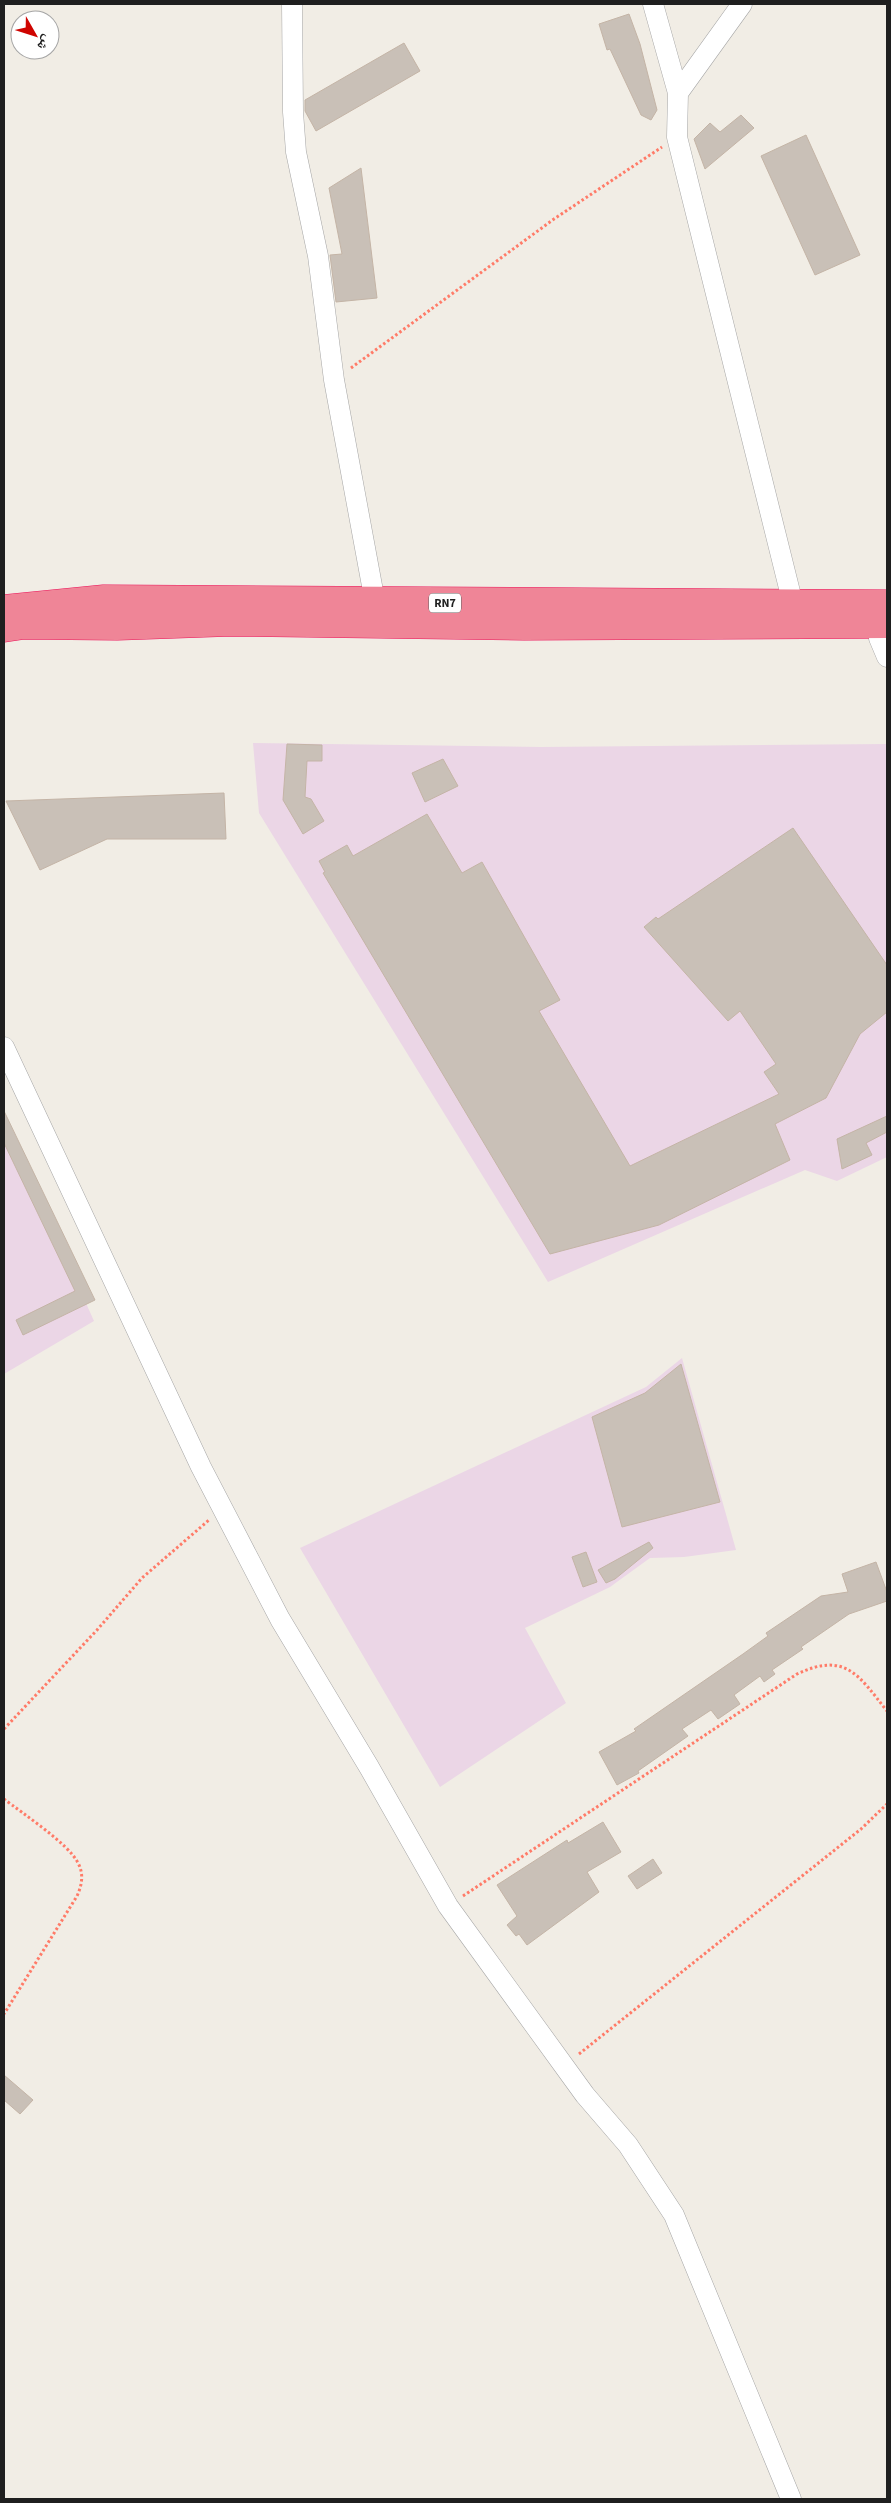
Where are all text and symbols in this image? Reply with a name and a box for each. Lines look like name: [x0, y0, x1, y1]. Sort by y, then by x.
north arrow: [10, 10, 60, 60]
text: ش: [32, 30, 57, 55]
road number: RN7: [429, 594, 461, 612]

